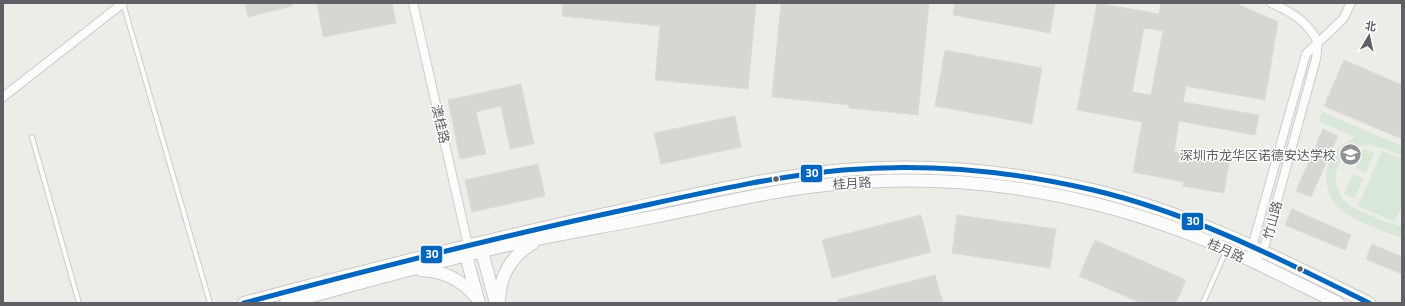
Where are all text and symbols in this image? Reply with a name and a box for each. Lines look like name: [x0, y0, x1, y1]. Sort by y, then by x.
north arrow: [1349, 16, 1389, 56]
text: 北: [1364, 18, 1377, 33]
street label: 澳桂路: [429, 103, 453, 145]
school or university icon: 深圳市龙华区诺德安达学校: [1338, 142, 1364, 168]
place label: 深圳市龙华区诺德安达学校: [1180, 147, 1336, 163]
line badge: 30: [800, 164, 823, 183]
text: 30: [805, 166, 819, 179]
unlabelled marker: [771, 174, 781, 184]
street label: 桂月路: [832, 174, 872, 192]
street label: 竹山路: [1259, 199, 1285, 241]
line badge: 30: [1181, 212, 1204, 231]
text: 30: [1186, 214, 1200, 227]
street label: 桂月路: [1205, 235, 1247, 265]
line badge: 30: [420, 245, 443, 264]
text: 30: [425, 247, 439, 260]
unlabelled marker: [1295, 264, 1305, 274]

